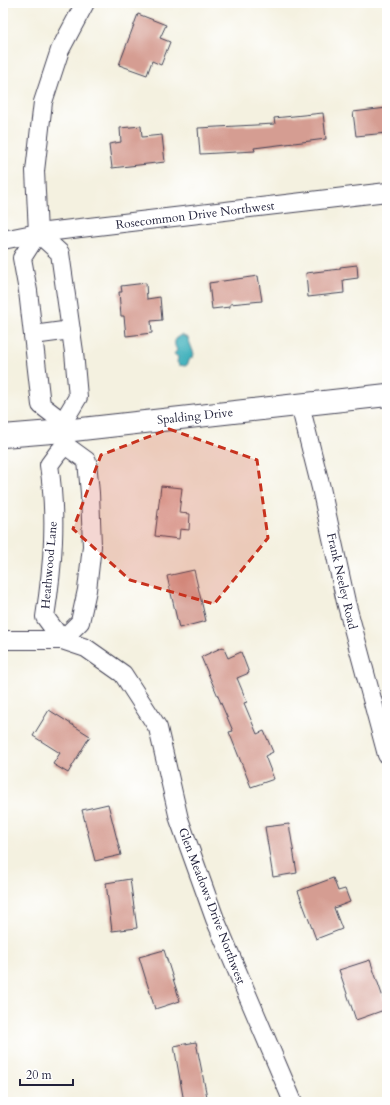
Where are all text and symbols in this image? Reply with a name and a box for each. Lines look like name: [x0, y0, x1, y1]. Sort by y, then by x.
street label: Rosecommon Drive Northwest: [115, 197, 275, 233]
street label: Spalding Drive: [156, 404, 234, 428]
street label: Heathwood Lane: [37, 520, 61, 610]
street label: Frank Neeley Road: [323, 531, 361, 631]
street label: Glen Meadows Drive Northwest: [175, 826, 249, 987]
scale bar: [20, 1061, 73, 1087]
text: 20 m: [26, 1067, 53, 1083]

